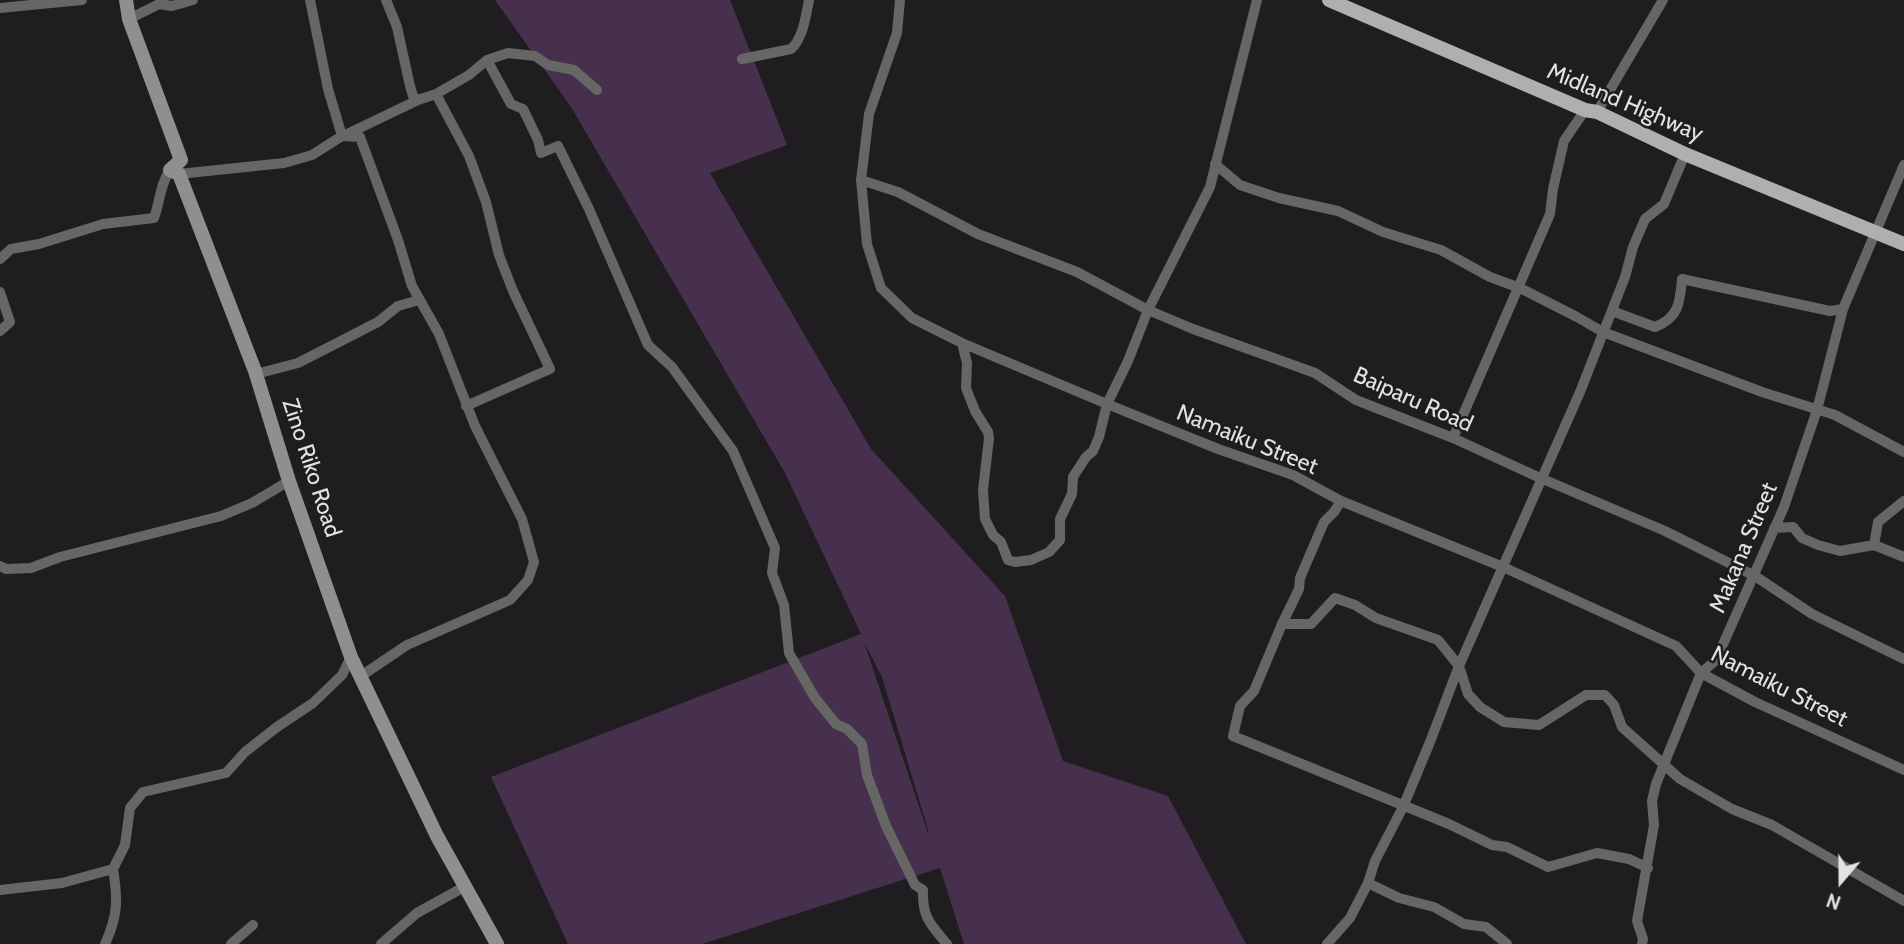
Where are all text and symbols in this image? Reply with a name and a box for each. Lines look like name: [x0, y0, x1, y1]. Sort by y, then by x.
street label: Midland Highway: [1543, 58, 1707, 148]
street label: Baiparu Road: [1349, 361, 1477, 439]
street label: Zino Riko Road: [276, 395, 346, 541]
street label: Namaiku Street: [1172, 399, 1322, 481]
street label: Makana Street: [1704, 479, 1784, 617]
street label: Namaiku Street: [1706, 641, 1852, 733]
north arrow: [1806, 846, 1876, 916]
text: N: [1823, 888, 1844, 914]

